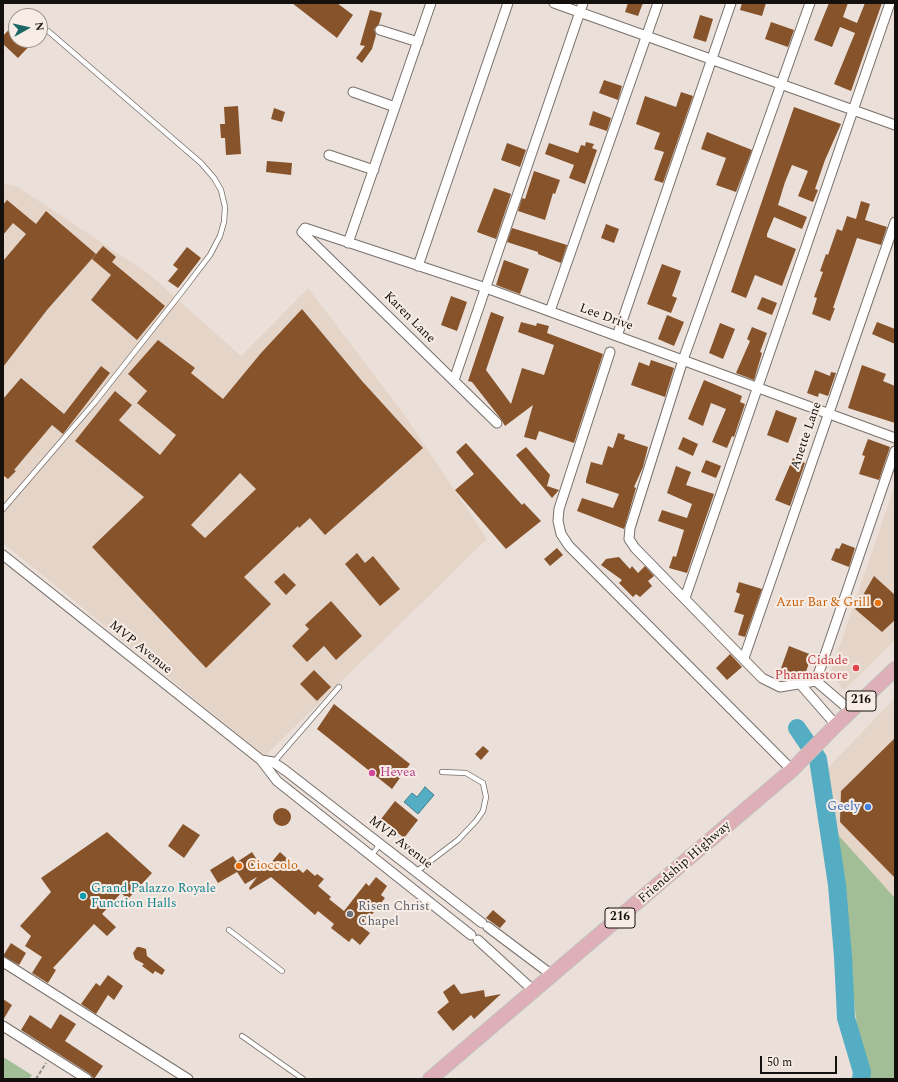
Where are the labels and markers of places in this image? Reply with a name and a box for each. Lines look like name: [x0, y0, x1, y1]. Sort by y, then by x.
place label: Azur Bar & Grill: [776, 595, 870, 611]
marker: Azur Bar & Grill: [873, 598, 883, 608]
place label: Cidade Pharmastore: [775, 653, 848, 684]
marker: Cidade Pharmastore: [851, 663, 861, 673]
place label: Hevea: [380, 765, 416, 781]
marker: Hevea: [367, 768, 377, 778]
place label: Geely: [827, 799, 860, 815]
marker: Geely: [863, 802, 873, 812]
place label: Cioccolo: [247, 858, 298, 874]
marker: Cioccolo: [234, 861, 244, 871]
place label: Grand Palazzo Royale Function Halls: [91, 881, 216, 912]
marker: Grand Palazzo Royale Function Halls: [78, 891, 88, 901]
place label: Risen Christ Chapel: [358, 899, 430, 930]
marker: Risen Christ Chapel: [345, 909, 355, 919]

